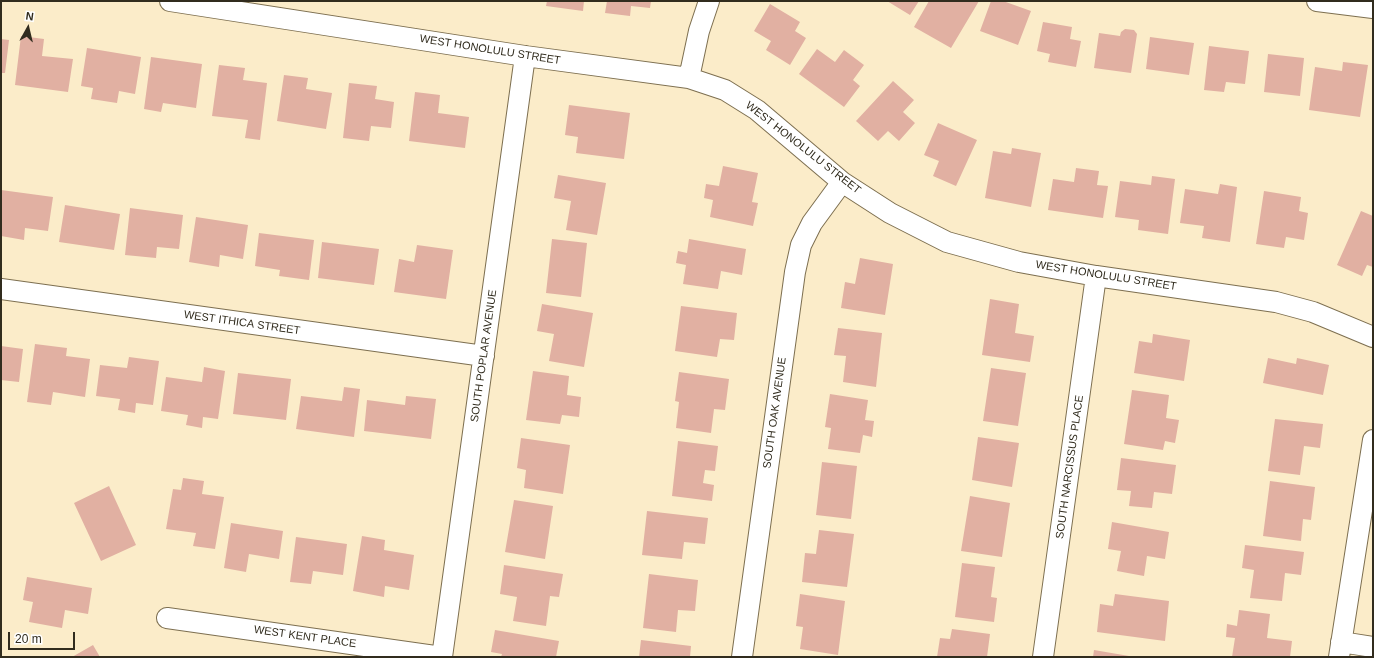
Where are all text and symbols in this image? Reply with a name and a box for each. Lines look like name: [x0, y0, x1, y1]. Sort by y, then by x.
north arrow: [8, 8, 48, 48]
text: N: [25, 10, 34, 23]
street label: WEST HONOLULU STREET: [419, 32, 561, 68]
street label: WEST HONOLULU STREET: [743, 99, 863, 197]
street label: WEST HONOLULU STREET: [1035, 258, 1177, 294]
street label: SOUTH POPLAR AVENUE: [468, 289, 500, 423]
street label: WEST ITHICA STREET: [183, 308, 301, 338]
street label: SOUTH OAK AVENUE: [761, 356, 789, 470]
street label: SOUTH NARCISSUS PLACE: [1053, 394, 1087, 540]
street label: WEST KENT PLACE: [253, 623, 357, 651]
scale bar: [10, 624, 77, 650]
text: 20 m: [15, 632, 42, 646]

